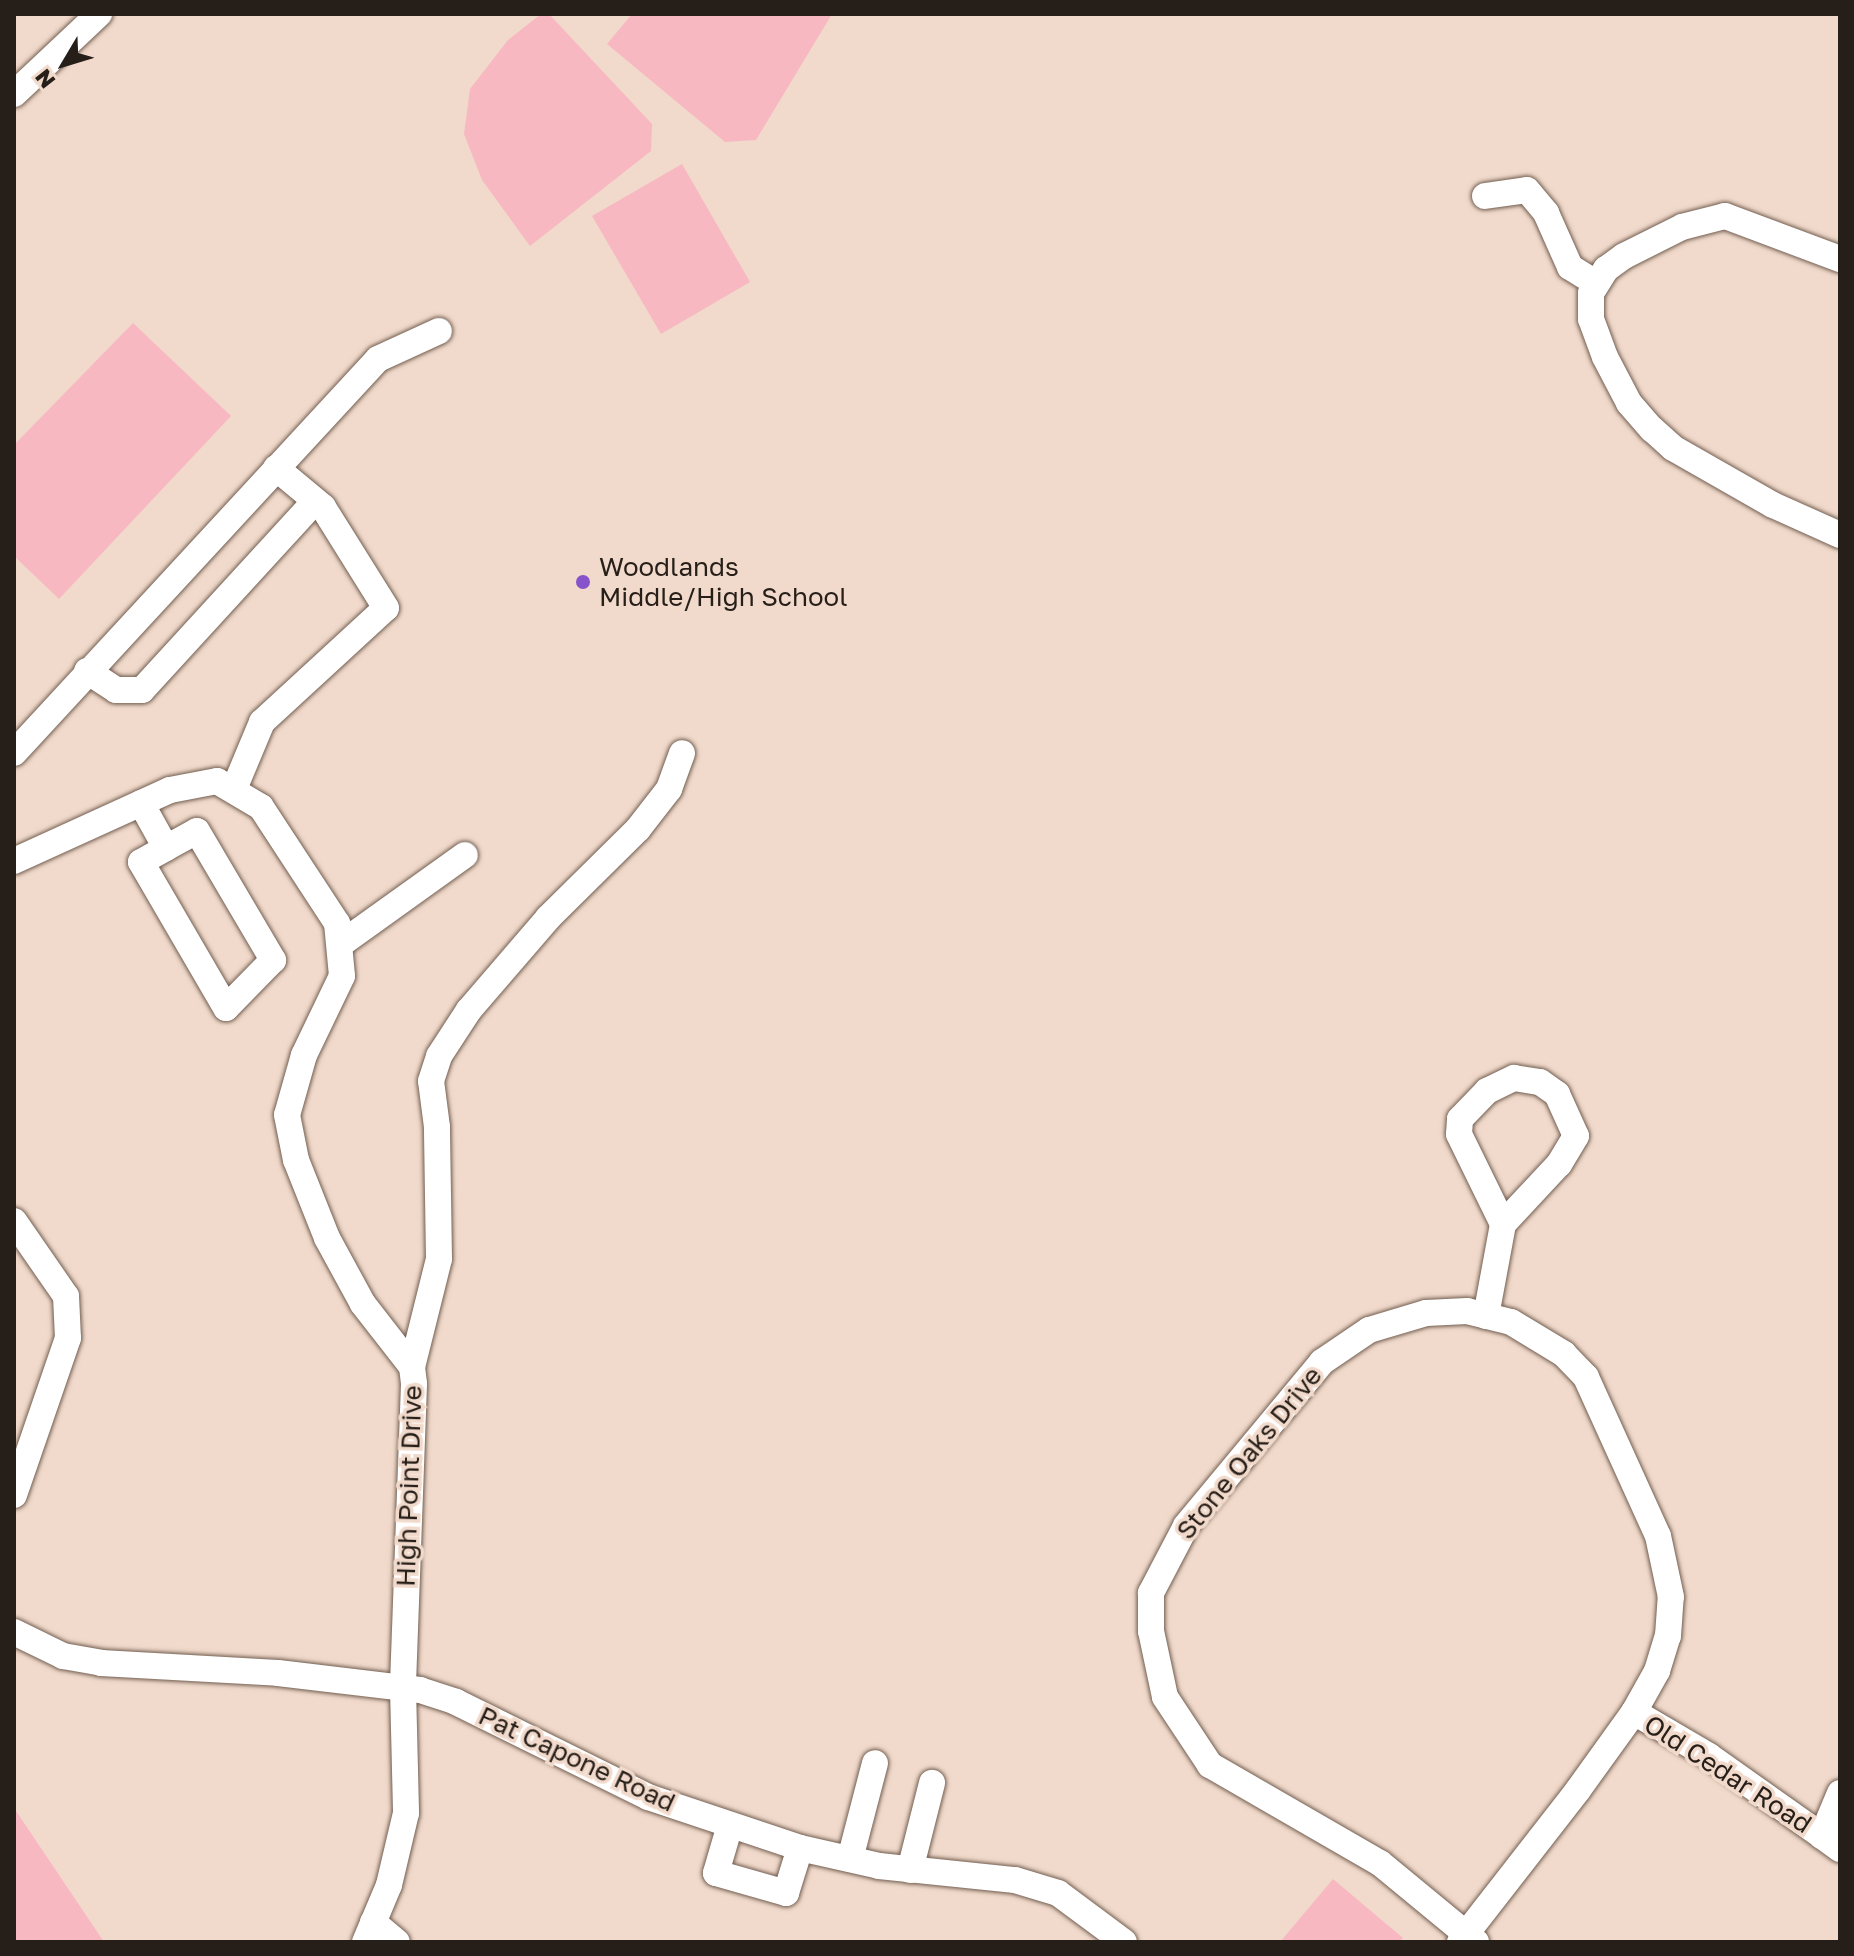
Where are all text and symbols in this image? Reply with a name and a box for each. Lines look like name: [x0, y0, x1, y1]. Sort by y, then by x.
north arrow: [24, 24, 104, 104]
text: N: [29, 64, 60, 94]
place label: Woodlands Middle/High School: [599, 551, 847, 612]
marker: Woodlands Middle/High School: [574, 573, 592, 591]
street label: Stone Oaks Drive: [1170, 1360, 1328, 1546]
street label: High Point Drive: [390, 1385, 428, 1587]
street label: Pat Capone Road: [474, 1700, 680, 1818]
street label: Old Cedar Road: [1638, 1708, 1818, 1840]

